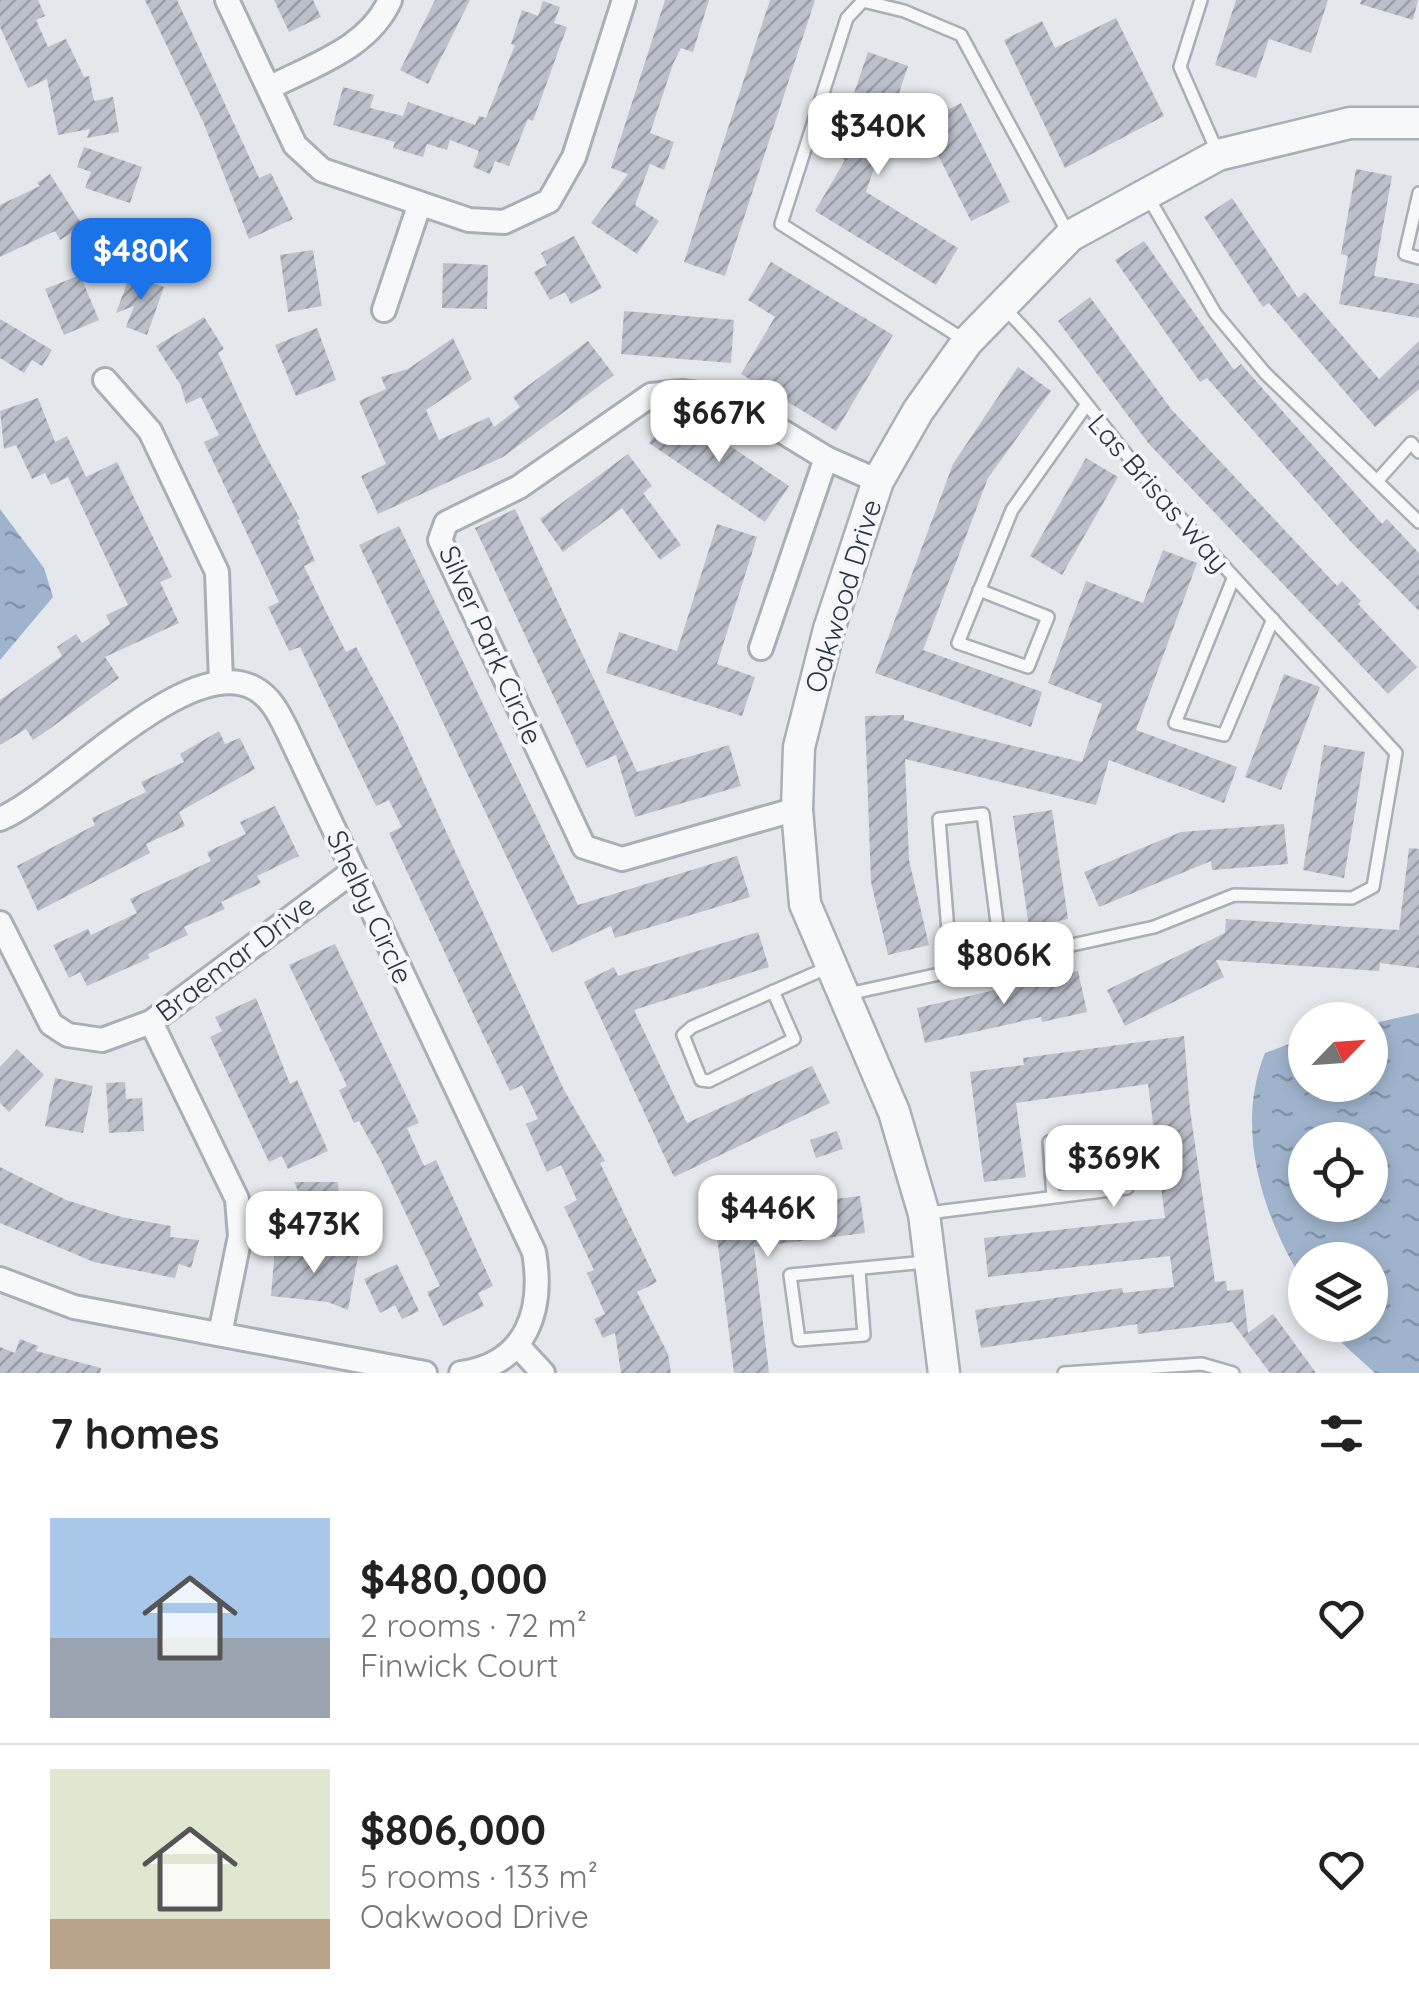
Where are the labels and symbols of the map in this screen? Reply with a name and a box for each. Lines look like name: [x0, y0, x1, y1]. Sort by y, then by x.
pin: $340K: [808, 93, 948, 178]
pin: $480K: [71, 218, 211, 303]
pin: $667K: [649, 380, 789, 465]
street label: Las Brisas Way: [1081, 406, 1238, 579]
street label: Oakwood Drive: [797, 495, 889, 697]
street label: Silver Park Circle: [432, 540, 551, 750]
street label: Shelby Circle: [320, 824, 421, 989]
street label: Braemar Drive: [148, 887, 321, 1029]
pin: $806K: [934, 922, 1074, 1007]
north arrow: [1288, 1002, 1388, 1102]
pin: $369K: [1044, 1125, 1184, 1210]
pin: $446K: [698, 1175, 838, 1260]
pin: $473K: [244, 1191, 384, 1276]

